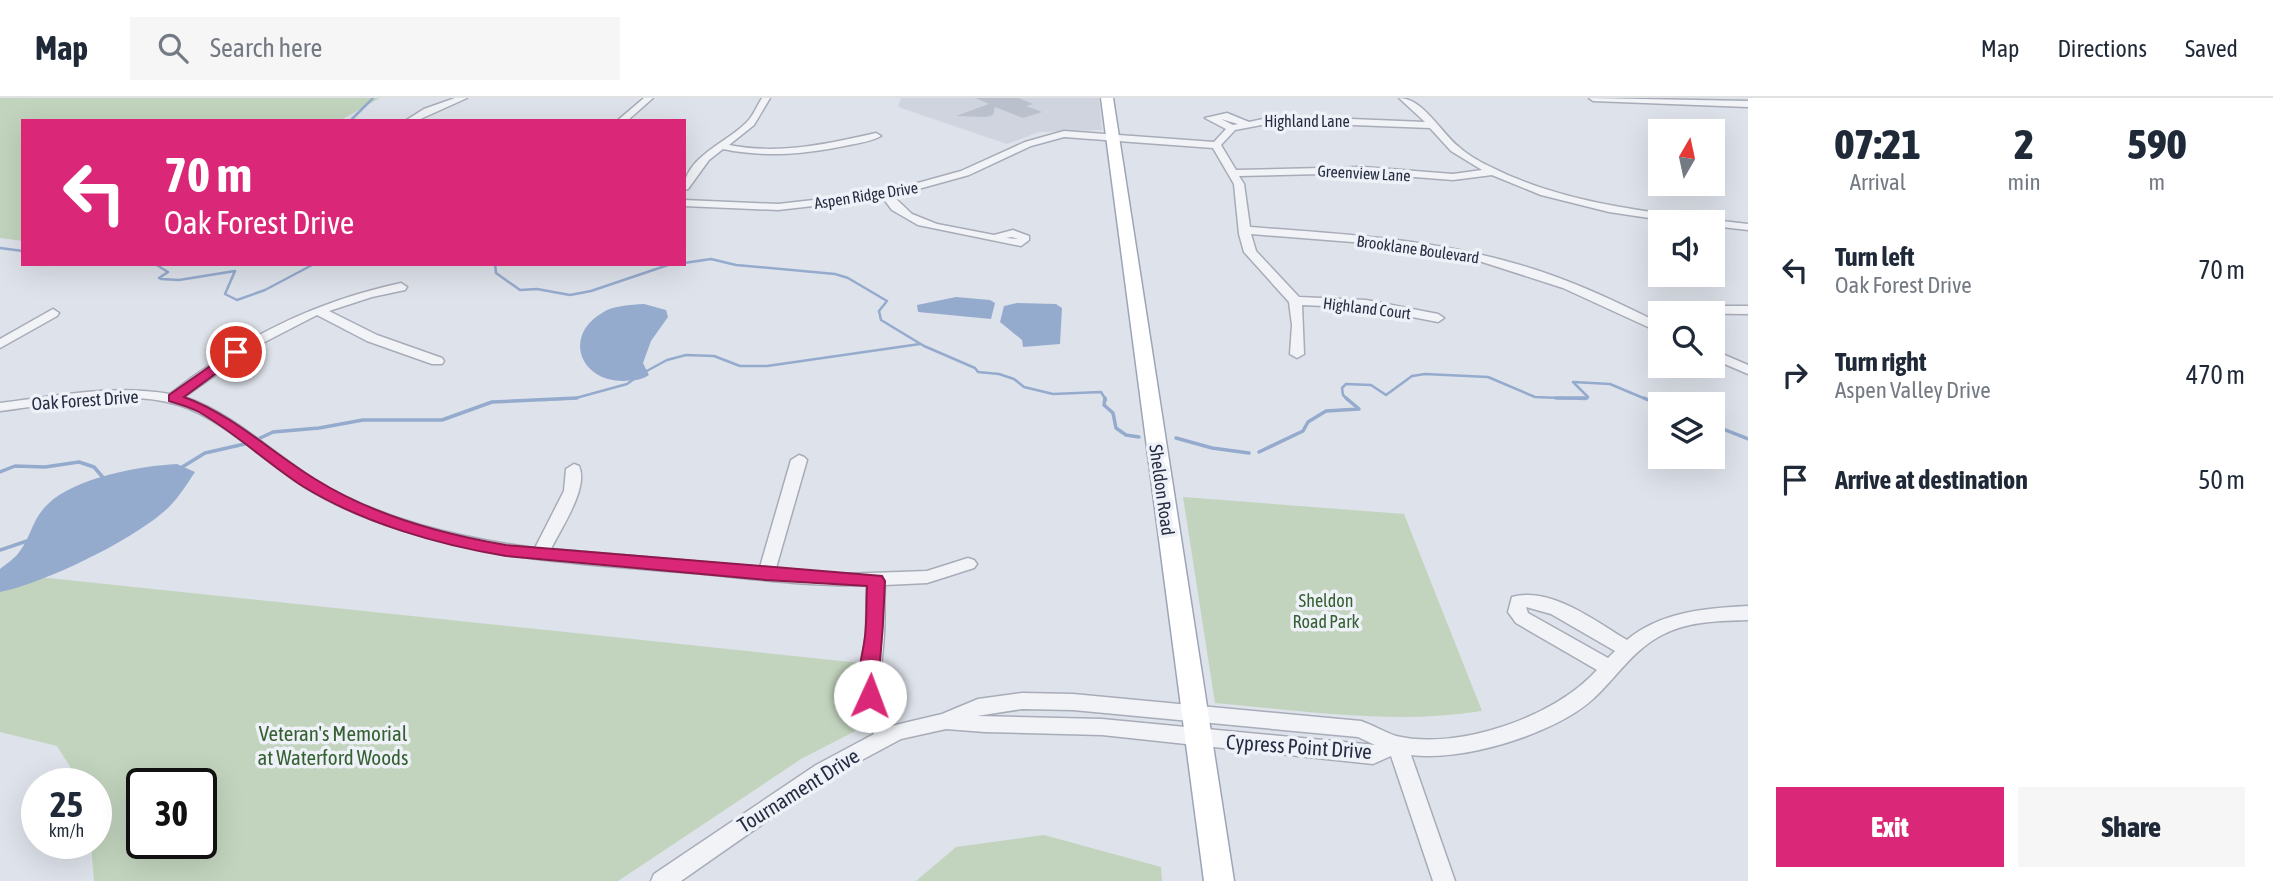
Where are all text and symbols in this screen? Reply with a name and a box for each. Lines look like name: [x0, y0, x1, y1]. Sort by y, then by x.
search box: [130, 17, 620, 80]
text: Map: [35, 29, 88, 67]
icon: search: [154, 29, 192, 67]
text: Search here: [210, 33, 322, 63]
text: Map: [1981, 35, 2019, 62]
text: Directions: [2057, 35, 2147, 62]
text: Saved: [2185, 35, 2238, 62]
street label: Highland Lane: [1264, 112, 1350, 131]
north arrow: [1648, 119, 1726, 196]
map controls: [1648, 119, 1725, 469]
text: 07:21: [1835, 120, 1921, 168]
text: 2: [2014, 120, 2034, 168]
text: 590: [2127, 120, 2186, 168]
text: 70 m: [164, 146, 252, 202]
icon: left: [49, 147, 140, 238]
street label: Greenview Lane: [1317, 162, 1411, 184]
text: Arrival: [1850, 169, 1906, 195]
text: min: [2008, 169, 2041, 195]
text: m: [2149, 169, 2165, 195]
street label: Aspen Ridge Drive: [813, 178, 919, 213]
text: Oak Forest Drive: [164, 204, 354, 241]
button: sound: [1648, 210, 1725, 287]
street label: Brooklane Boulevard: [1356, 231, 1480, 267]
text: Turn left: [1835, 242, 1915, 272]
icon: left: [1776, 251, 1814, 289]
text: 70 m: [2198, 255, 2245, 285]
text: Oak Forest Drive: [1835, 272, 1972, 298]
street label: Highland Court: [1322, 294, 1412, 323]
button: search: [1648, 301, 1725, 378]
pin: [206, 322, 266, 382]
icon: arrive: [217, 333, 255, 371]
text: Turn right: [1835, 347, 1926, 377]
icon: right: [1776, 356, 1814, 394]
text: 470 m: [2186, 360, 2245, 390]
text: Aspen Valley Drive: [1835, 377, 1991, 403]
street label: Oak Forest Drive: [31, 386, 139, 414]
button: layers: [1648, 392, 1725, 469]
street label: Sheldon Road: [1145, 443, 1179, 537]
icon: arrive: [1776, 461, 1814, 499]
text: Arrive at destination: [1835, 465, 2028, 495]
text: 50 m: [2198, 465, 2245, 495]
park label: Sheldon Road Park: [1293, 590, 1360, 632]
position arrow: [833, 659, 907, 733]
park label: Veteran's Memorial at Waterford Woods: [258, 721, 408, 769]
street label: Cypress Point Drive: [1225, 729, 1373, 763]
street label: Tournament Drive: [733, 743, 863, 837]
speed limit sign: 30: [126, 768, 217, 859]
text: 25: [50, 784, 83, 824]
button: Exit: [1776, 787, 2004, 867]
button: Share: [2018, 787, 2245, 867]
text: km/h: [49, 820, 84, 841]

